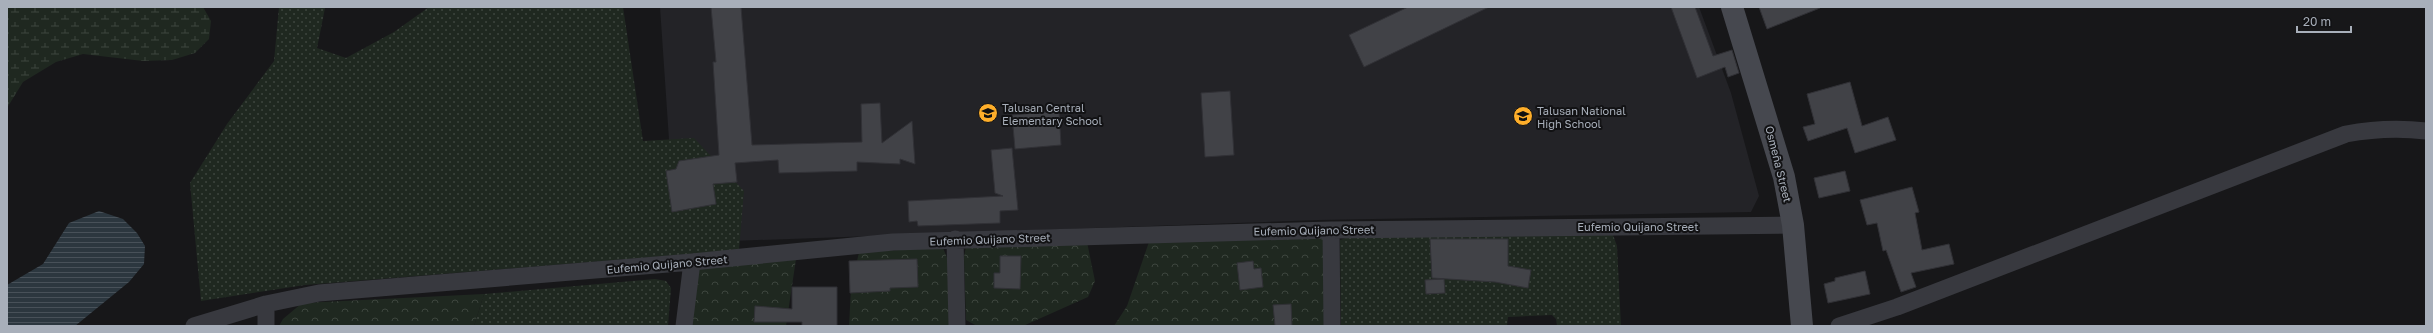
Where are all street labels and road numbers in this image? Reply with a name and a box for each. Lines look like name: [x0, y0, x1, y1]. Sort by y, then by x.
street label: Osmeña Street: [1763, 124, 1795, 204]
street label: Eufemio Quijano Street: [1577, 220, 1699, 233]
street label: Eufemio Quijano Street: [1253, 222, 1375, 238]
street label: Eufemio Quijano Street: [929, 230, 1051, 248]
street label: Eufemio Quijano Street: [606, 252, 728, 276]

